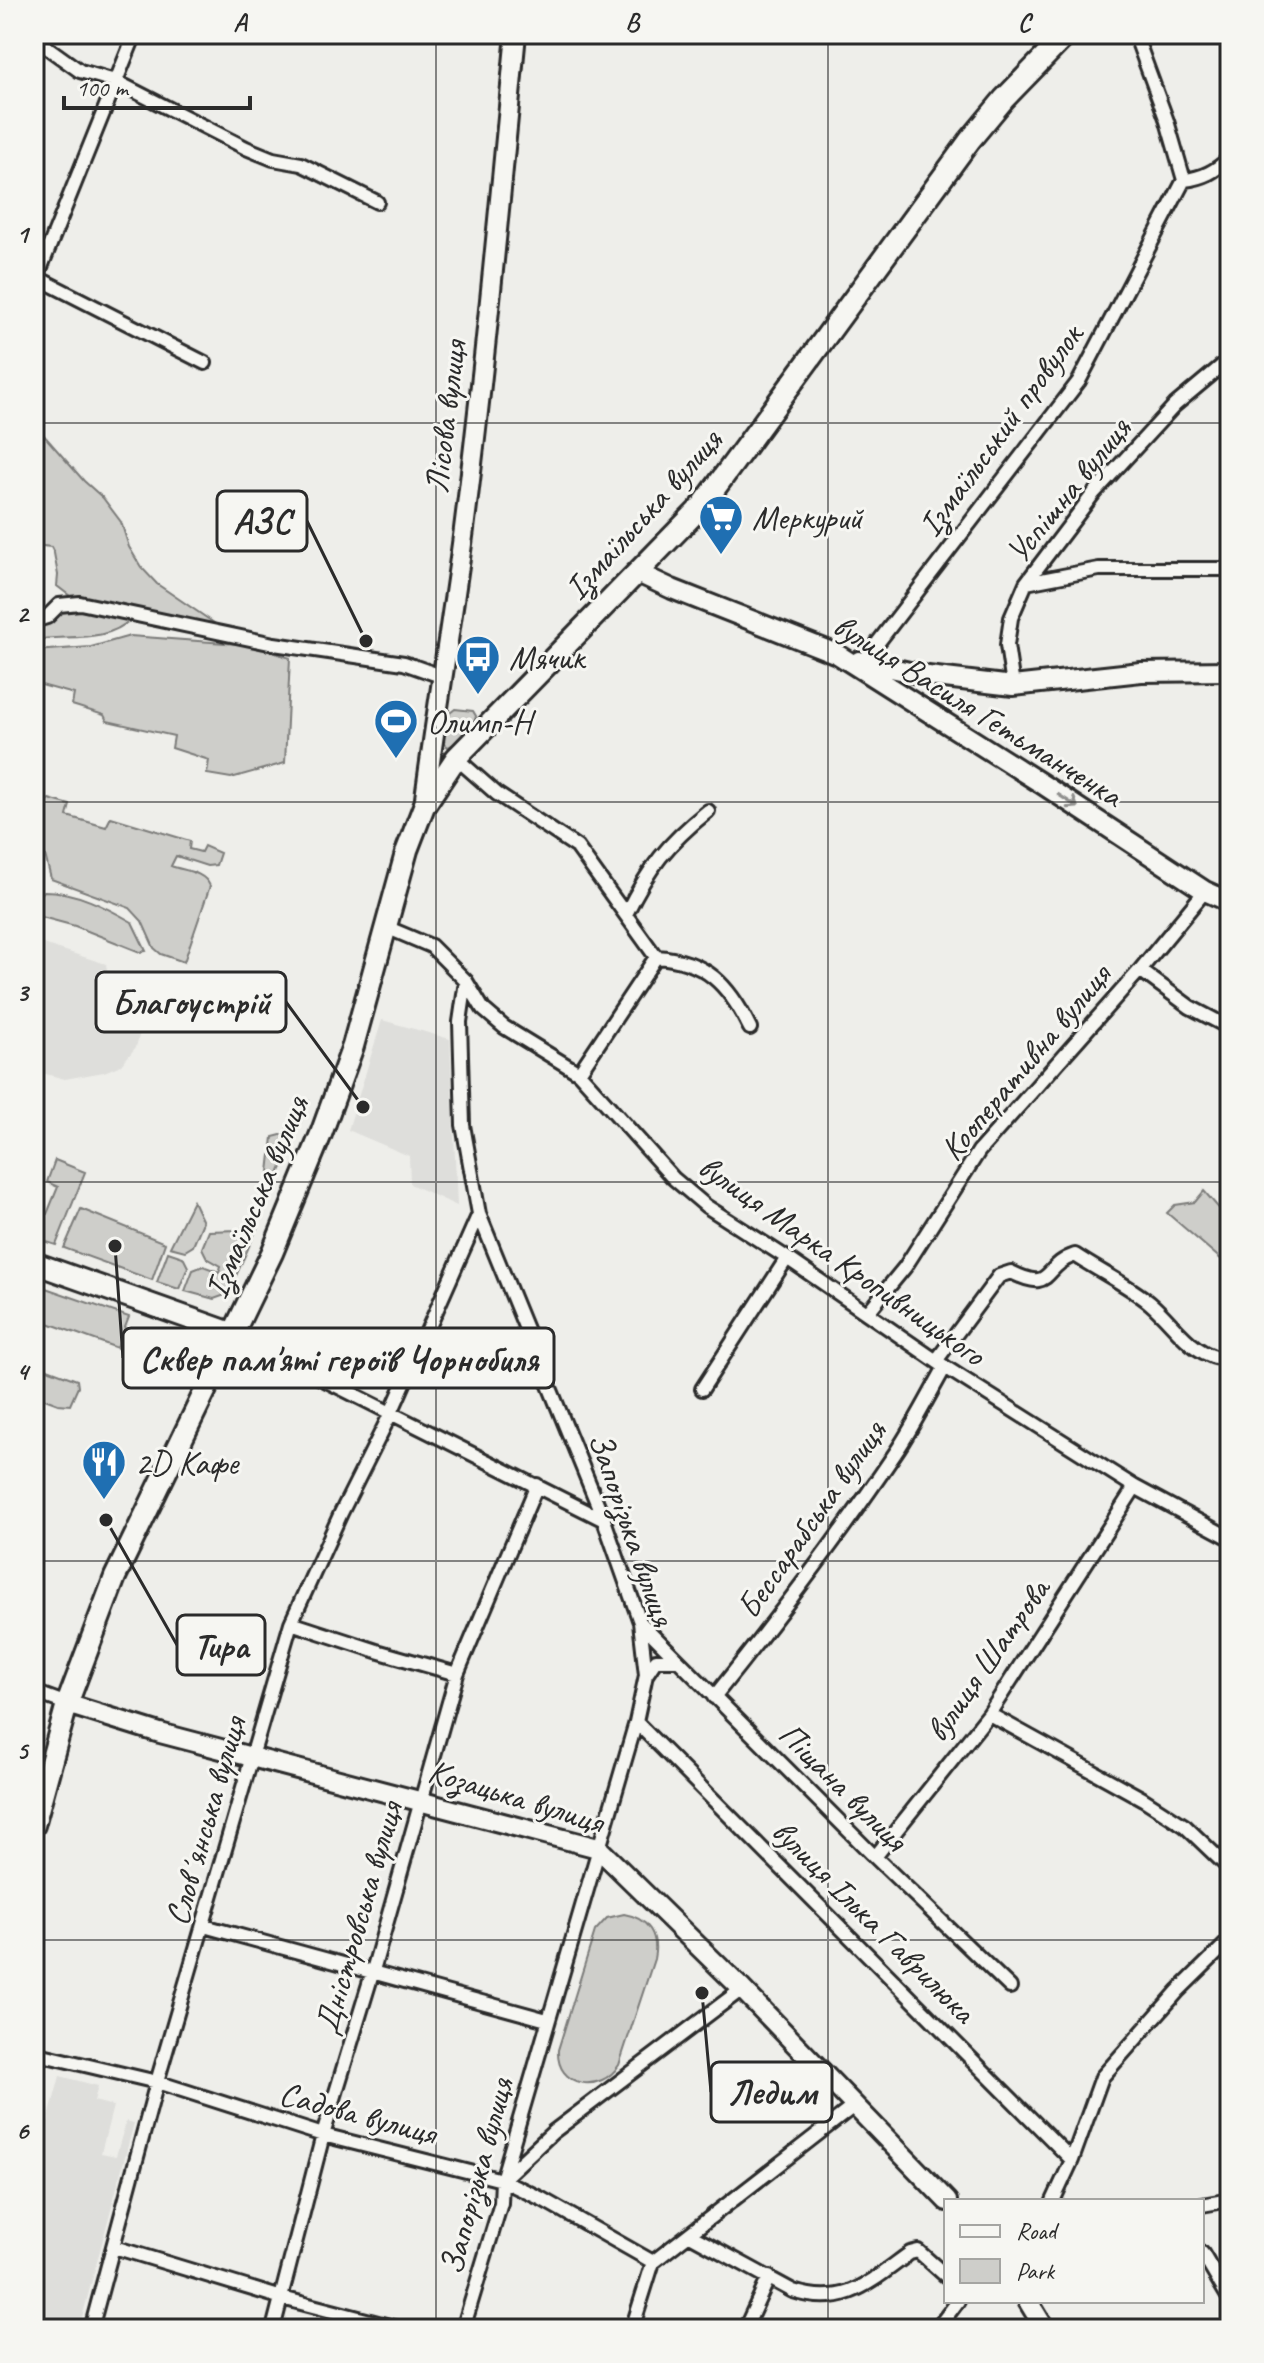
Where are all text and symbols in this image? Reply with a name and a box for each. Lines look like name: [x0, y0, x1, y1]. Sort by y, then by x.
text: A: [233, 6, 248, 39]
text: B: [625, 6, 641, 39]
text: C: [1018, 6, 1034, 39]
scale bar: [64, 60, 250, 110]
text: 100 m: [76, 73, 130, 103]
text: 1: [16, 218, 31, 251]
street label: Ізмаїльський провулок: [908, 313, 1093, 545]
street label: Лісова вулиця: [414, 336, 476, 495]
street label: Успішна вулиця: [996, 407, 1141, 572]
street label: Ізмаїльська вулиця: [555, 418, 732, 609]
callout: АЗС: [217, 491, 307, 551]
supermarket icon: Меркурий: [697, 493, 745, 556]
place label: Меркурий: [752, 496, 864, 539]
text: АЗС: [233, 498, 296, 544]
text: 2: [16, 597, 30, 630]
street label: вулиця Василя Гетьманченка: [825, 604, 1132, 818]
bus stop icon: Мячик: [454, 633, 502, 696]
place label: Мячик: [509, 636, 587, 679]
sports icon: Олимп-Н: [372, 697, 420, 760]
place label: Олимп-Н: [427, 700, 537, 743]
one-way arrow: [1056, 793, 1079, 809]
street label: Кооперативна вулиця: [930, 953, 1121, 1169]
callout: Благоустрій: [96, 972, 286, 1032]
text: 3: [16, 976, 30, 1009]
text: Благоустрій: [112, 979, 273, 1025]
street label: Ізмаїльська вулиця: [194, 1088, 319, 1305]
street label: вулиця Марка Кропивницького: [690, 1145, 995, 1376]
callout: Сквер пам'яті героїв Чорнобиля: [123, 1328, 554, 1388]
text: Сквер пам'яті героїв Чорнобиля: [140, 1336, 540, 1382]
text: 4: [16, 1355, 31, 1388]
street label: Бессарабська вулиця: [727, 1410, 896, 1626]
street label: Запорізька вулиця: [579, 1427, 686, 1633]
restaurant icon: 2D Кафе: [80, 1438, 128, 1501]
place label: 2D Кафе: [135, 1441, 240, 1484]
street label: вулиця Шатрова: [915, 1568, 1061, 1750]
callout: Тира: [177, 1615, 265, 1675]
text: Тира: [193, 1623, 251, 1669]
street label: Словʼянська вулиця: [155, 1710, 256, 1930]
street label: Піщана вулиця: [770, 1713, 918, 1861]
text: 5: [16, 1734, 30, 1767]
street label: Козацька вулиця: [423, 1749, 611, 1844]
street label: Дністровська вулиця: [304, 1795, 412, 2039]
street label: вулиця Ілька Гаврилюка: [763, 1810, 987, 2034]
callout: Ледим: [711, 2062, 832, 2122]
text: Ледим: [727, 2069, 819, 2115]
street label: Садова вулиця: [275, 2071, 443, 2155]
street label: Запорізька вулиця: [429, 2071, 523, 2279]
text: 6: [16, 2114, 30, 2147]
legend: [944, 2199, 1204, 2303]
text: Road: [1016, 2216, 1060, 2246]
text: Park: [1016, 2256, 1056, 2286]

